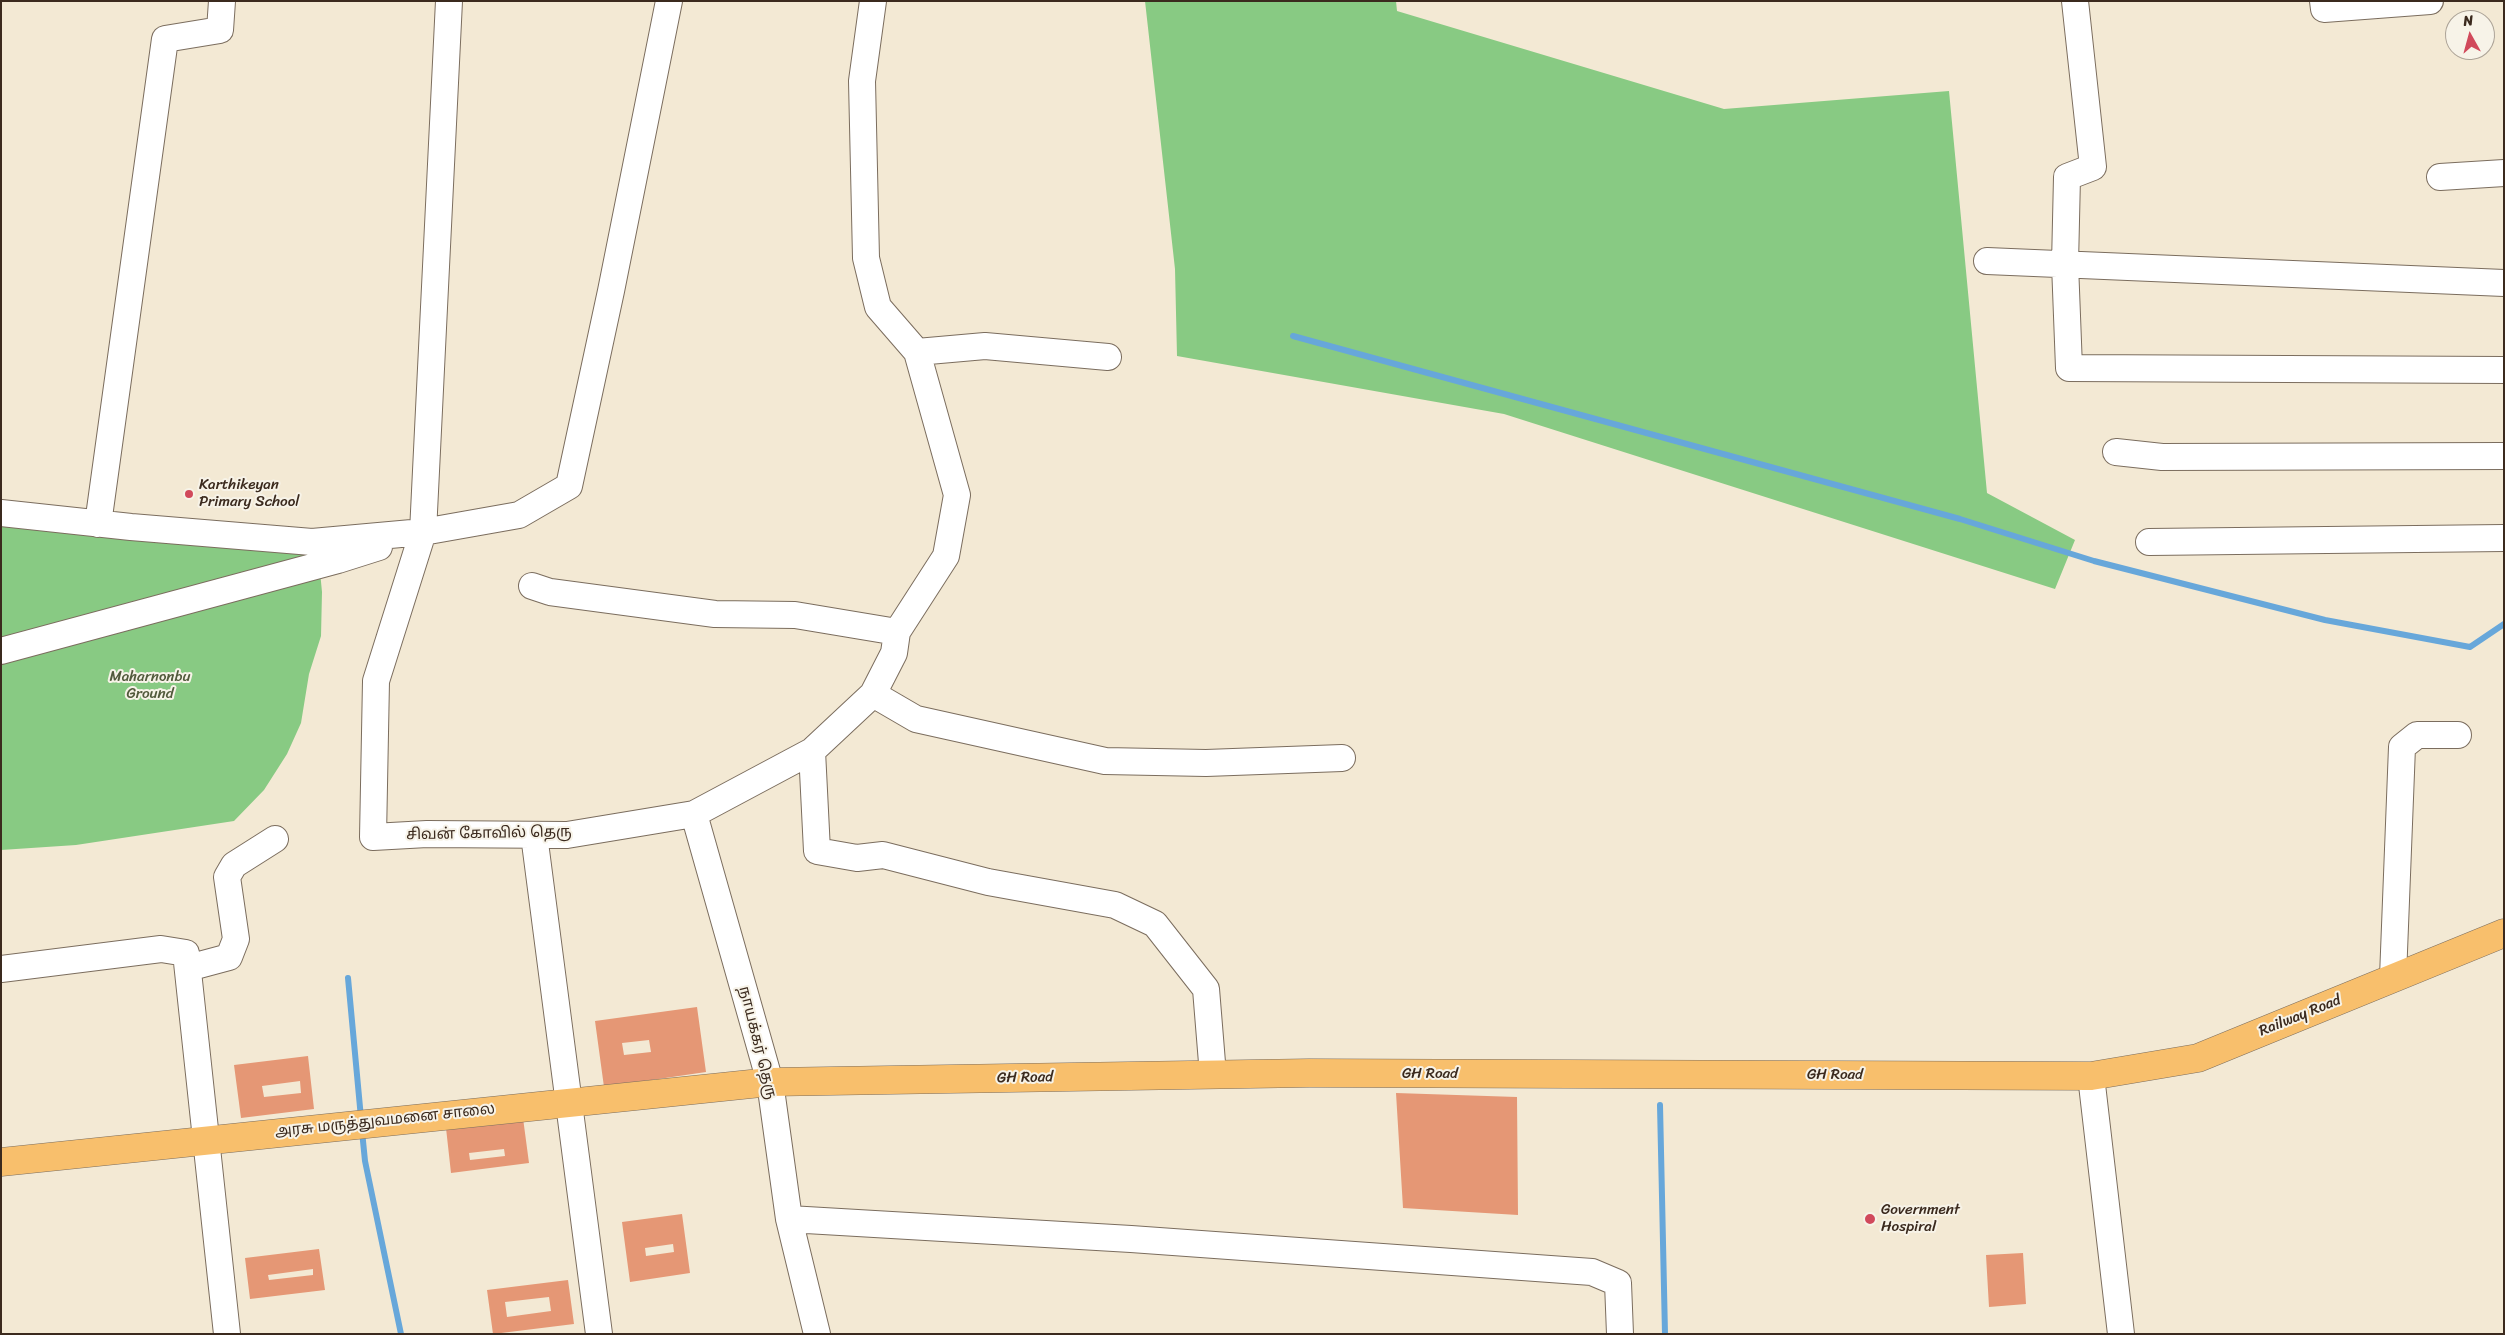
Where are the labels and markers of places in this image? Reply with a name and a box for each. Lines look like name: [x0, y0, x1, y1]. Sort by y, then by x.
place label: Karthikeyan Primary School: [199, 476, 300, 511]
marker: Karthikeyan Primary School: [183, 488, 195, 500]
place label: Government Hospiral: [1881, 1201, 1960, 1236]
marker: Government Hospiral: [1863, 1212, 1877, 1226]

